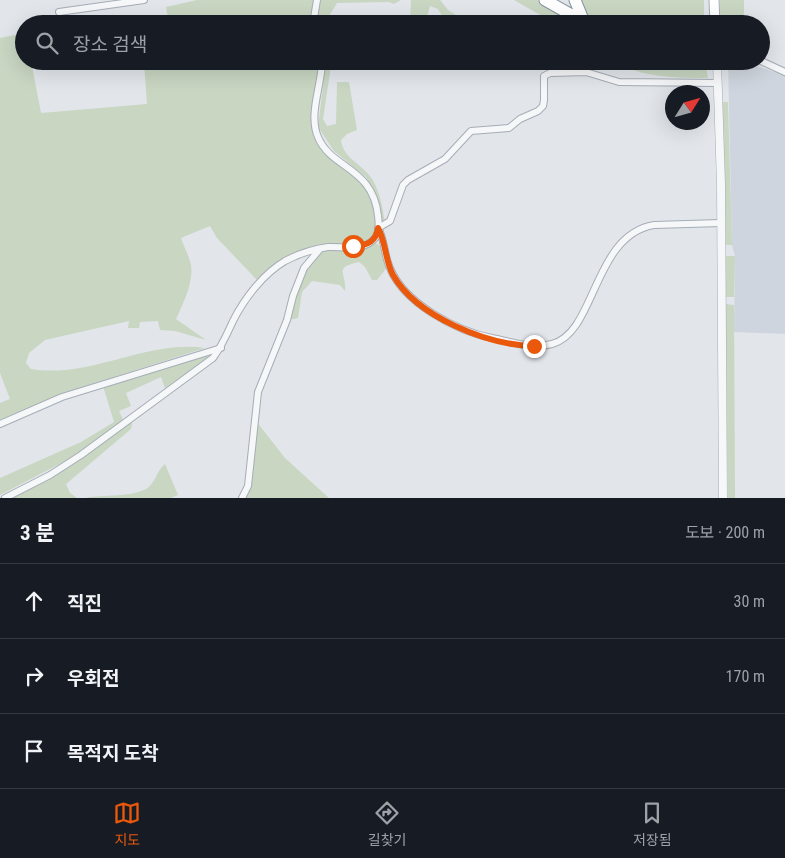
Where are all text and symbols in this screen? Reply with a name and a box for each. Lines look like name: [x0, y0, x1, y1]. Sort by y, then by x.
search box: [15, 15, 770, 70]
icon: search: [33, 29, 61, 57]
text: 장소 검색: [73, 33, 147, 56]
north arrow: [665, 85, 710, 130]
route start: [342, 235, 365, 258]
route end: [523, 335, 546, 358]
text: 3 분: [20, 521, 55, 545]
text: 도보 · 200 m: [685, 523, 765, 542]
icon: ahead: [20, 587, 48, 615]
text: 직진: [67, 592, 102, 615]
text: 30 m: [733, 592, 765, 611]
icon: right: [20, 662, 48, 690]
text: 우회전: [67, 667, 119, 690]
text: 170 m: [726, 667, 765, 686]
icon: arrive: [20, 737, 48, 765]
text: 목적지 도착: [67, 742, 159, 765]
tab: 지도: [113, 799, 141, 849]
tab: 길찾기: [368, 799, 406, 849]
tab: 저장됨: [633, 799, 672, 849]

